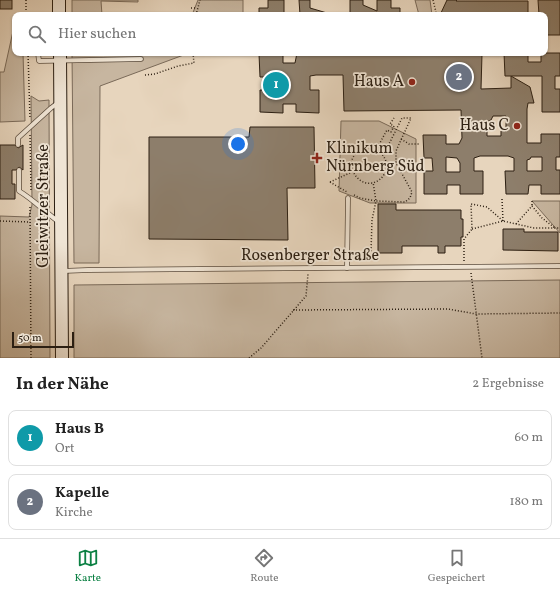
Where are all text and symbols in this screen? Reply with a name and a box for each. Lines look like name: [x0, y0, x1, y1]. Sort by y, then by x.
search box: [12, 12, 548, 56]
icon: search: [26, 23, 48, 45]
text: Hier suchen: [58, 24, 136, 45]
pin: 2: [446, 62, 472, 92]
pin: 1: [263, 70, 289, 100]
place label: Haus A: [354, 71, 404, 93]
marker: Haus A: [407, 77, 417, 87]
place label: Haus C: [459, 115, 509, 137]
marker: Haus C: [512, 121, 522, 131]
your location: [228, 134, 248, 154]
place label: Klinikum Nürnberg Süd: [326, 138, 424, 178]
street label: Gleiwitzer Straße: [33, 144, 55, 268]
marker: Klinikum Nürnberg Süd: [311, 152, 323, 164]
street label: Rosenberger Straße: [241, 245, 379, 267]
scale bar: [12, 330, 74, 349]
text: 50 m: [18, 331, 42, 346]
text: In der Nähe: [16, 373, 109, 396]
text: 2 Ergebnisse: [472, 375, 544, 393]
text: Haus B: [55, 419, 104, 440]
text: 1: [27, 429, 33, 447]
text: 60 m: [515, 429, 543, 447]
text: Ort: [55, 440, 75, 458]
text: Kapelle: [55, 483, 109, 504]
text: 2: [27, 493, 33, 511]
text: 180 m: [509, 493, 543, 511]
text: Kirche: [55, 504, 93, 522]
tab: Karte: [75, 547, 101, 586]
tab: Route: [250, 547, 279, 586]
tab: Gespeichert: [428, 547, 485, 586]

